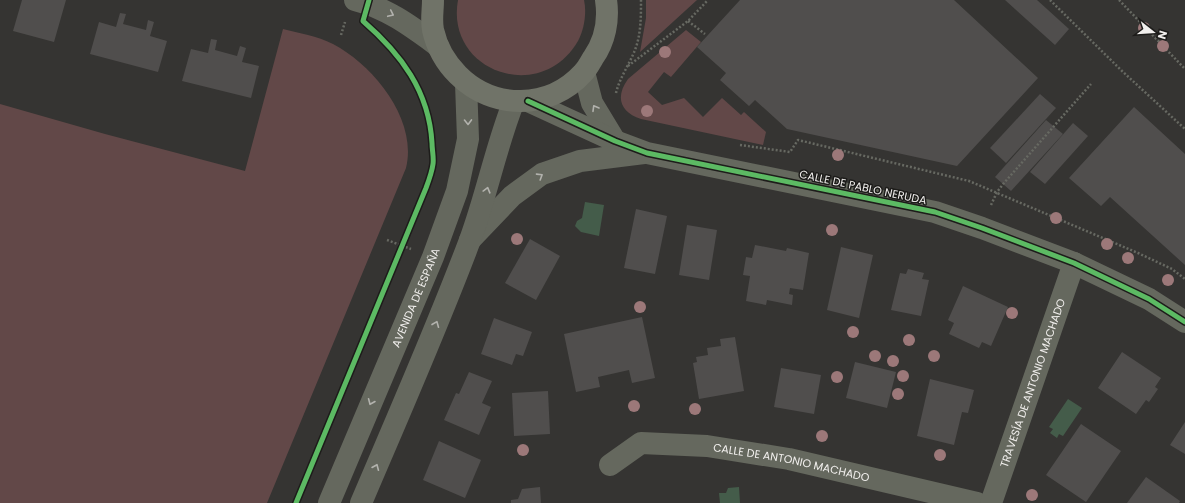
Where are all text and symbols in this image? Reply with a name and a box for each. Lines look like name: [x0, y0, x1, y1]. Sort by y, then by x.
one-way arrow: [387, 9, 394, 17]
north arrow: [1133, 12, 1173, 52]
text: N: [1154, 29, 1171, 41]
one-way arrow: [593, 105, 600, 112]
one-way arrow: [464, 119, 472, 125]
street label: CALLE DE PABLO NERUDA: [798, 166, 929, 208]
one-way arrow: [536, 174, 543, 181]
one-way arrow: [482, 186, 490, 193]
street label: AVENIDA DE ESPAÑA: [388, 245, 444, 350]
street label: TRAVESÍA DE ANTONIO MACHADO: [996, 296, 1069, 470]
one-way arrow: [431, 321, 439, 328]
one-way arrow: [368, 398, 376, 405]
street label: CALLE DE ANTONIO MACHADO: [712, 439, 871, 486]
one-way arrow: [371, 464, 379, 472]

